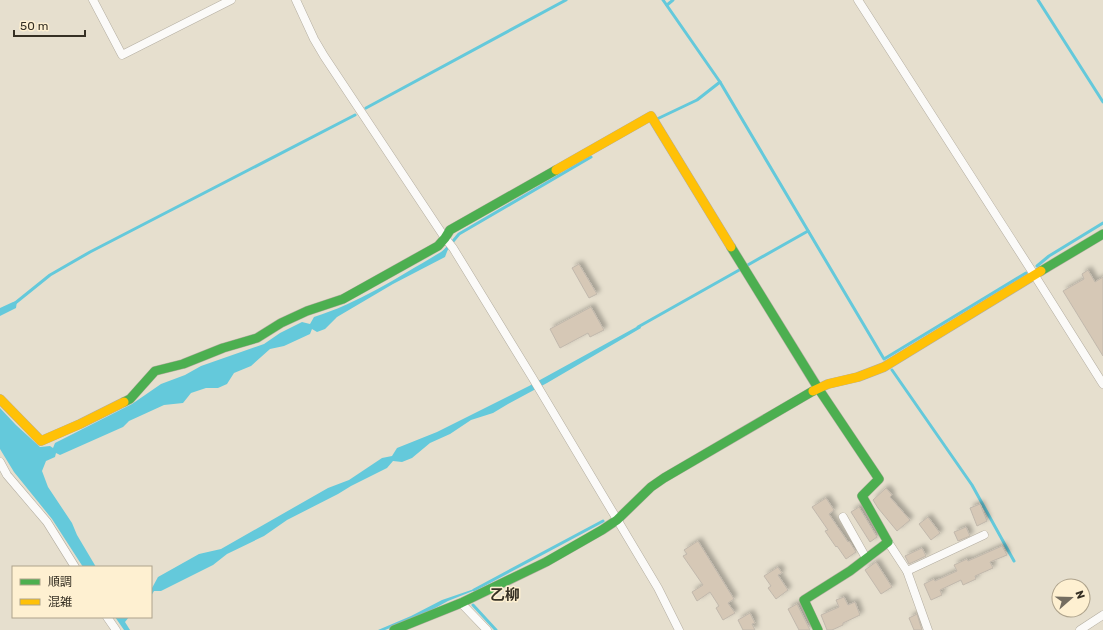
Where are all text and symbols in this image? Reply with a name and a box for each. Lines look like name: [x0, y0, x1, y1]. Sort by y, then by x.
scale bar: [14, 12, 85, 38]
text: 50 m: [20, 19, 48, 33]
legend: [12, 566, 152, 618]
text: 順調: [48, 575, 72, 589]
north arrow: [1051, 578, 1091, 618]
district label: 乙柳: [490, 586, 520, 604]
text: N: [1072, 589, 1087, 601]
text: 混雑: [48, 595, 72, 609]

